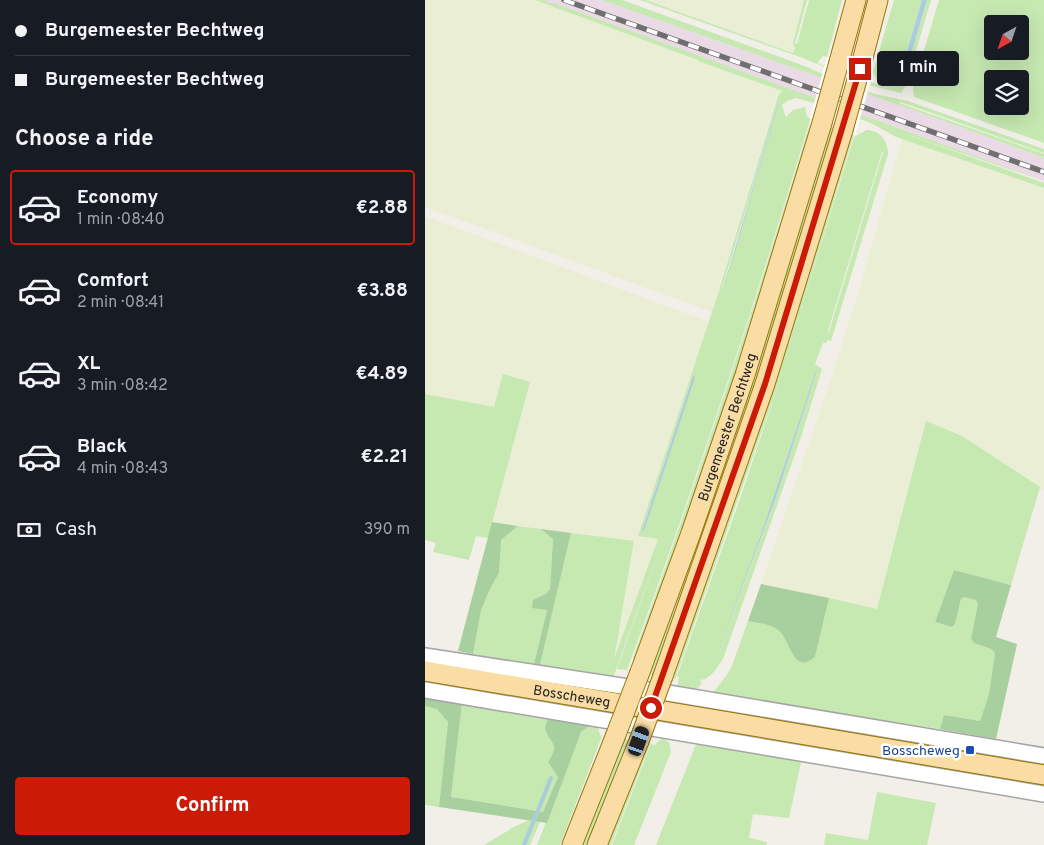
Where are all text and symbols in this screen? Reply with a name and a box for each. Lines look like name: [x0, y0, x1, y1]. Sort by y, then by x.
north arrow: [984, 15, 1029, 60]
map controls: [984, 15, 1029, 115]
text: Burgemeester Bechtweg: [45, 19, 265, 43]
callout: 1 min: [877, 52, 960, 86]
route end: [849, 58, 871, 80]
text: 1 min: [899, 58, 937, 78]
text: Burgemeester Bechtweg: [45, 68, 265, 92]
button: layers: [984, 70, 1029, 115]
text: Choose a ride: [15, 126, 153, 153]
icon: car: [17, 185, 62, 230]
text: Economy: [77, 186, 158, 210]
text: €2.88: [356, 196, 408, 220]
text: 1 min · 08:40: [77, 210, 165, 230]
icon: car: [17, 268, 62, 313]
text: Comfort: [77, 269, 149, 293]
text: €3.88: [356, 279, 408, 303]
text: 2 min · 08:41: [77, 293, 164, 313]
icon: car: [17, 351, 62, 396]
street label: Burgemeester Bechtweg: [695, 351, 761, 504]
text: XL: [77, 352, 100, 376]
text: €4.89: [356, 362, 408, 386]
text: 3 min · 08:42: [77, 376, 168, 396]
icon: car: [17, 434, 62, 479]
text: Black: [77, 435, 127, 459]
text: €2.21: [360, 445, 408, 469]
text: 4 min · 08:43: [77, 459, 168, 479]
icon: cash: [15, 516, 43, 544]
text: Cash: [55, 518, 97, 542]
text: 390 m: [364, 520, 410, 540]
street label: Bosscheweg: [532, 682, 612, 712]
route start: [640, 697, 662, 719]
car: [626, 724, 651, 758]
place label: Bosscheweg: [882, 743, 960, 760]
marker: Bosscheweg: [964, 744, 976, 756]
button: Confirm: [15, 777, 410, 835]

